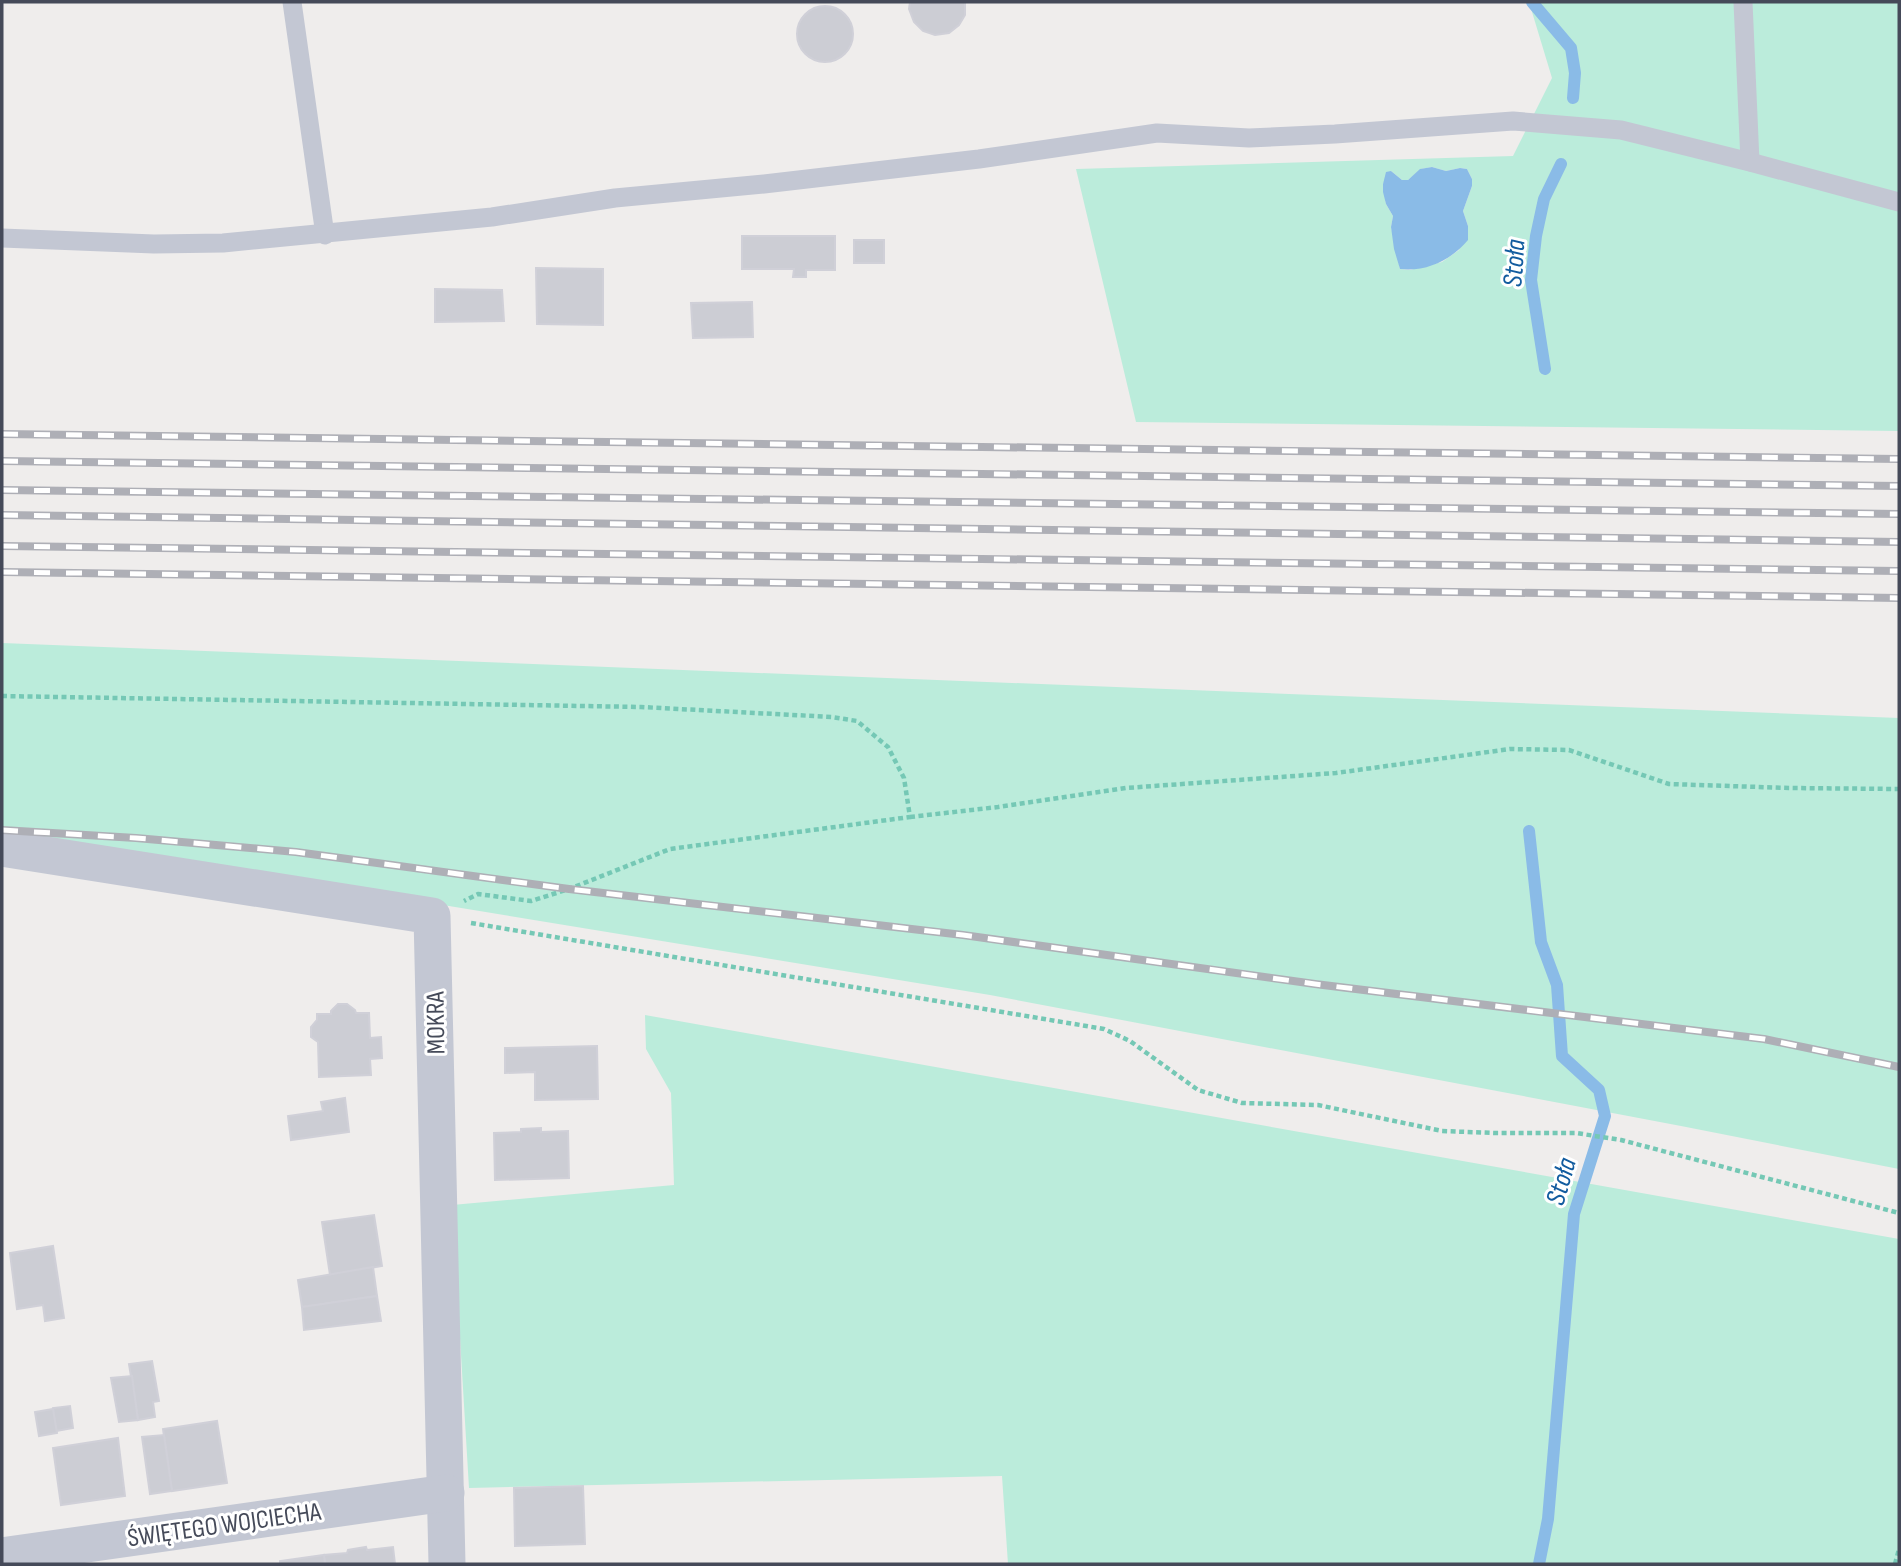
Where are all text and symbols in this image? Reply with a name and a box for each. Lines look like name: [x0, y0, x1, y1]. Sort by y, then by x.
water label: Stoła: [1496, 238, 1533, 288]
street label: MOKRA: [420, 990, 453, 1055]
water label: Stoła: [1539, 1153, 1584, 1209]
street label: ŚWIĘTEGO WOJCIECHA: [126, 1496, 324, 1554]

